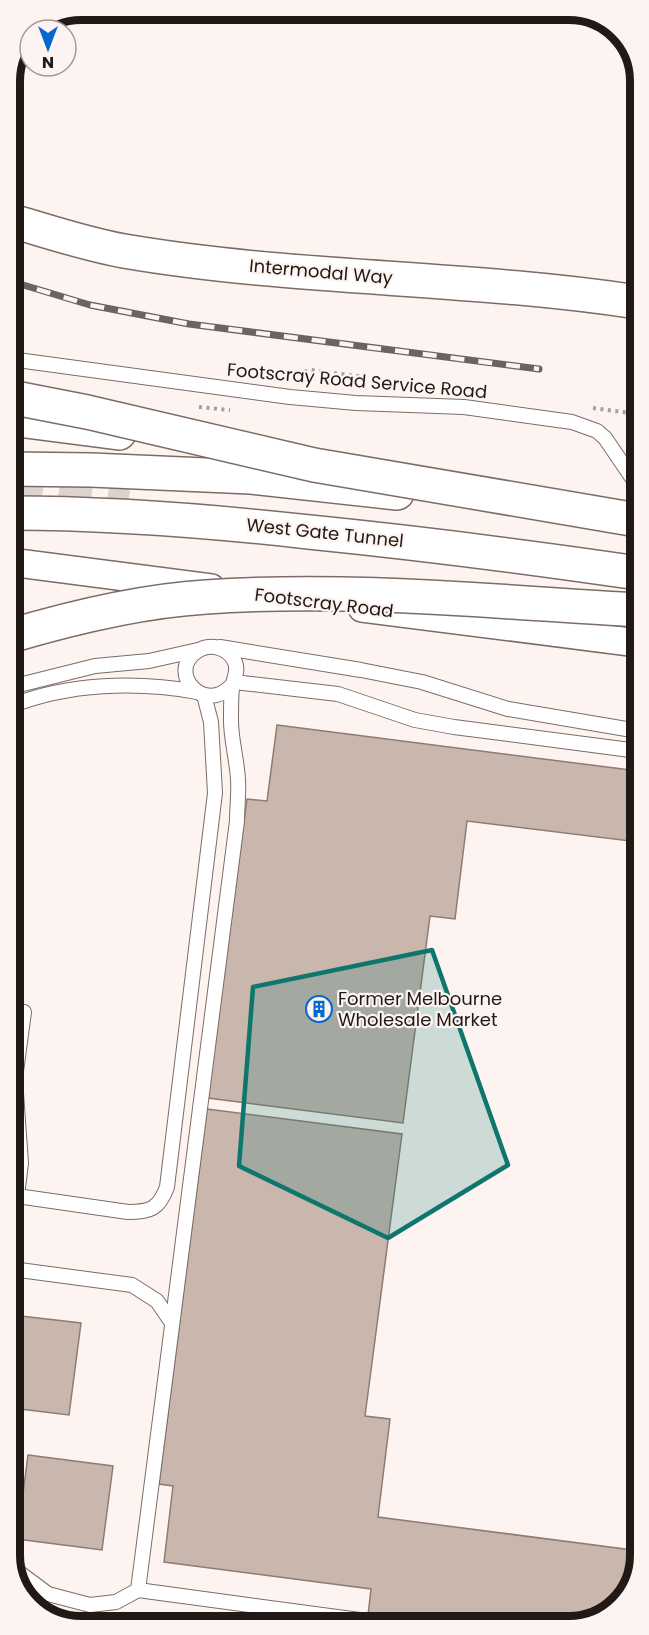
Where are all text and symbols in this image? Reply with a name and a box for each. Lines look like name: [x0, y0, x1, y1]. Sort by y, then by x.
north arrow: [18, 18, 78, 78]
text: N: [42, 51, 54, 74]
street label: Intermodal Way: [248, 253, 394, 290]
street label: Footscray Road Service Road: [226, 357, 488, 404]
street label: West Gate Tunnel: [245, 512, 405, 553]
street label: Footscray Road: [253, 582, 395, 623]
place label: Former Melbourne Wholesale Market: [338, 986, 502, 1032]
building icon: Former Melbourne Wholesale Market: [304, 994, 334, 1024]

